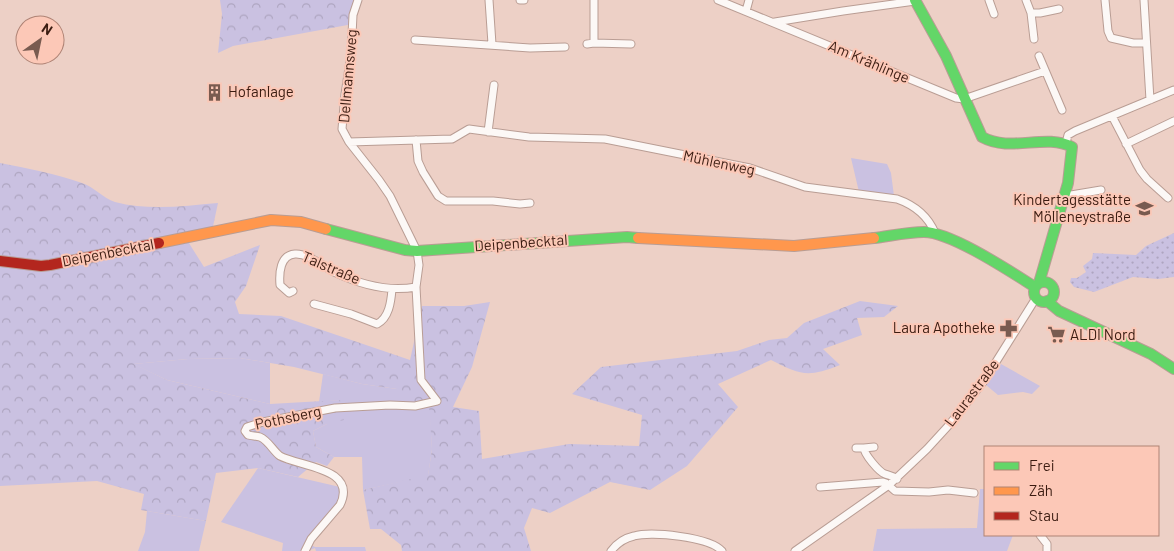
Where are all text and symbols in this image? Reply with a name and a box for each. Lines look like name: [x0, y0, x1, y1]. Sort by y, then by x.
north arrow: [15, 15, 65, 65]
text: N: [39, 19, 56, 38]
street label: Dellmannsweg: [334, 28, 360, 123]
street label: Am Krählinge: [826, 36, 913, 86]
building icon: Hofanlage: [204, 82, 224, 102]
place label: Hofanlage: [228, 82, 294, 100]
street label: Mühlenweg: [682, 146, 757, 178]
place label: Kindertagesstätte Mölleneystraße: [1013, 190, 1131, 225]
school or university icon: Kindertagesstätte Mölleneystraße: [1135, 199, 1155, 219]
street label: Deipenbecktal: [474, 230, 568, 254]
street label: Deipenbecktal: [60, 234, 155, 270]
street label: Talstraße: [300, 247, 363, 287]
place label: Laura Apotheke: [893, 318, 995, 336]
pharmacy icon: Laura Apotheke: [999, 318, 1019, 338]
supermarket icon: ALDI Nord: [1046, 325, 1066, 345]
place label: ALDI Nord: [1070, 325, 1136, 343]
street label: Laurastraße: [940, 355, 1002, 430]
street label: Pothsberg: [253, 401, 322, 433]
legend: [984, 446, 1159, 536]
text: Frei: [1029, 456, 1055, 474]
text: Zäh: [1029, 481, 1053, 499]
text: Stau: [1029, 506, 1059, 524]

